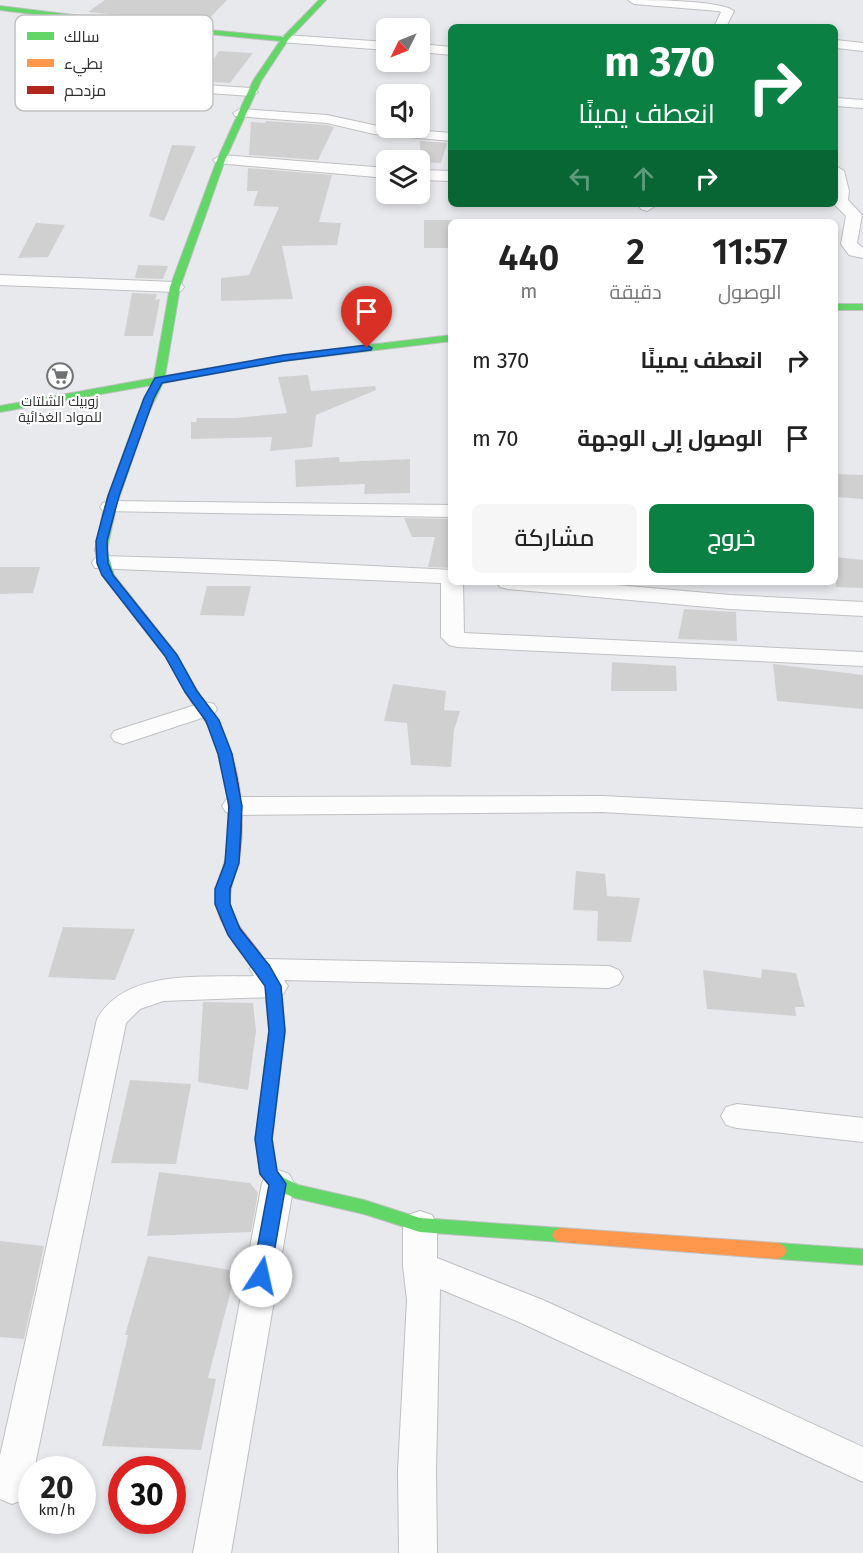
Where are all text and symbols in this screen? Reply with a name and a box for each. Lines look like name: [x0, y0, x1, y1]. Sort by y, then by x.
legend: [15, 15, 213, 111]
north arrow: [376, 18, 430, 72]
map controls: [376, 18, 430, 204]
text: سالك: [64, 27, 99, 46]
text: 370 m: [604, 37, 715, 87]
icon: right: [736, 48, 814, 126]
text: بطيء: [64, 54, 103, 77]
text: مزدحم: [64, 81, 106, 102]
button: sound: [376, 84, 430, 138]
text: انعطف يمينًا: [578, 98, 715, 130]
button: layers: [376, 150, 430, 204]
icon: left: [564, 162, 597, 195]
icon: ahead: [627, 162, 660, 195]
icon: right: [690, 162, 723, 195]
text: 2: [626, 230, 645, 274]
text: 11:57: [712, 230, 788, 274]
text: 440: [498, 236, 559, 280]
text: m: [520, 279, 537, 303]
text: دقيقة: [610, 280, 662, 304]
text: الوصول: [718, 280, 782, 304]
pin: [341, 286, 392, 348]
icon: arrive: [350, 295, 383, 328]
icon: right: [781, 344, 814, 377]
text: 370 m: [472, 347, 529, 374]
text: انعطف يمينًا: [641, 347, 763, 374]
supermarket icon: زوبيك الشلتات للمواد الغذائية: [45, 361, 75, 391]
place label: زوبيك الشلتات للمواد الغذائية: [18, 393, 102, 426]
icon: arrive: [781, 422, 814, 455]
text: 70 m: [472, 425, 518, 452]
text: الوصول إلى الوجهة: [577, 425, 763, 452]
button: مشاركة: [472, 504, 637, 573]
button: خروج: [649, 504, 814, 573]
position arrow: [229, 1244, 293, 1308]
speed limit sign: 30: [108, 1456, 186, 1534]
text: 20: [40, 1470, 74, 1506]
text: km/h: [38, 1501, 76, 1519]

